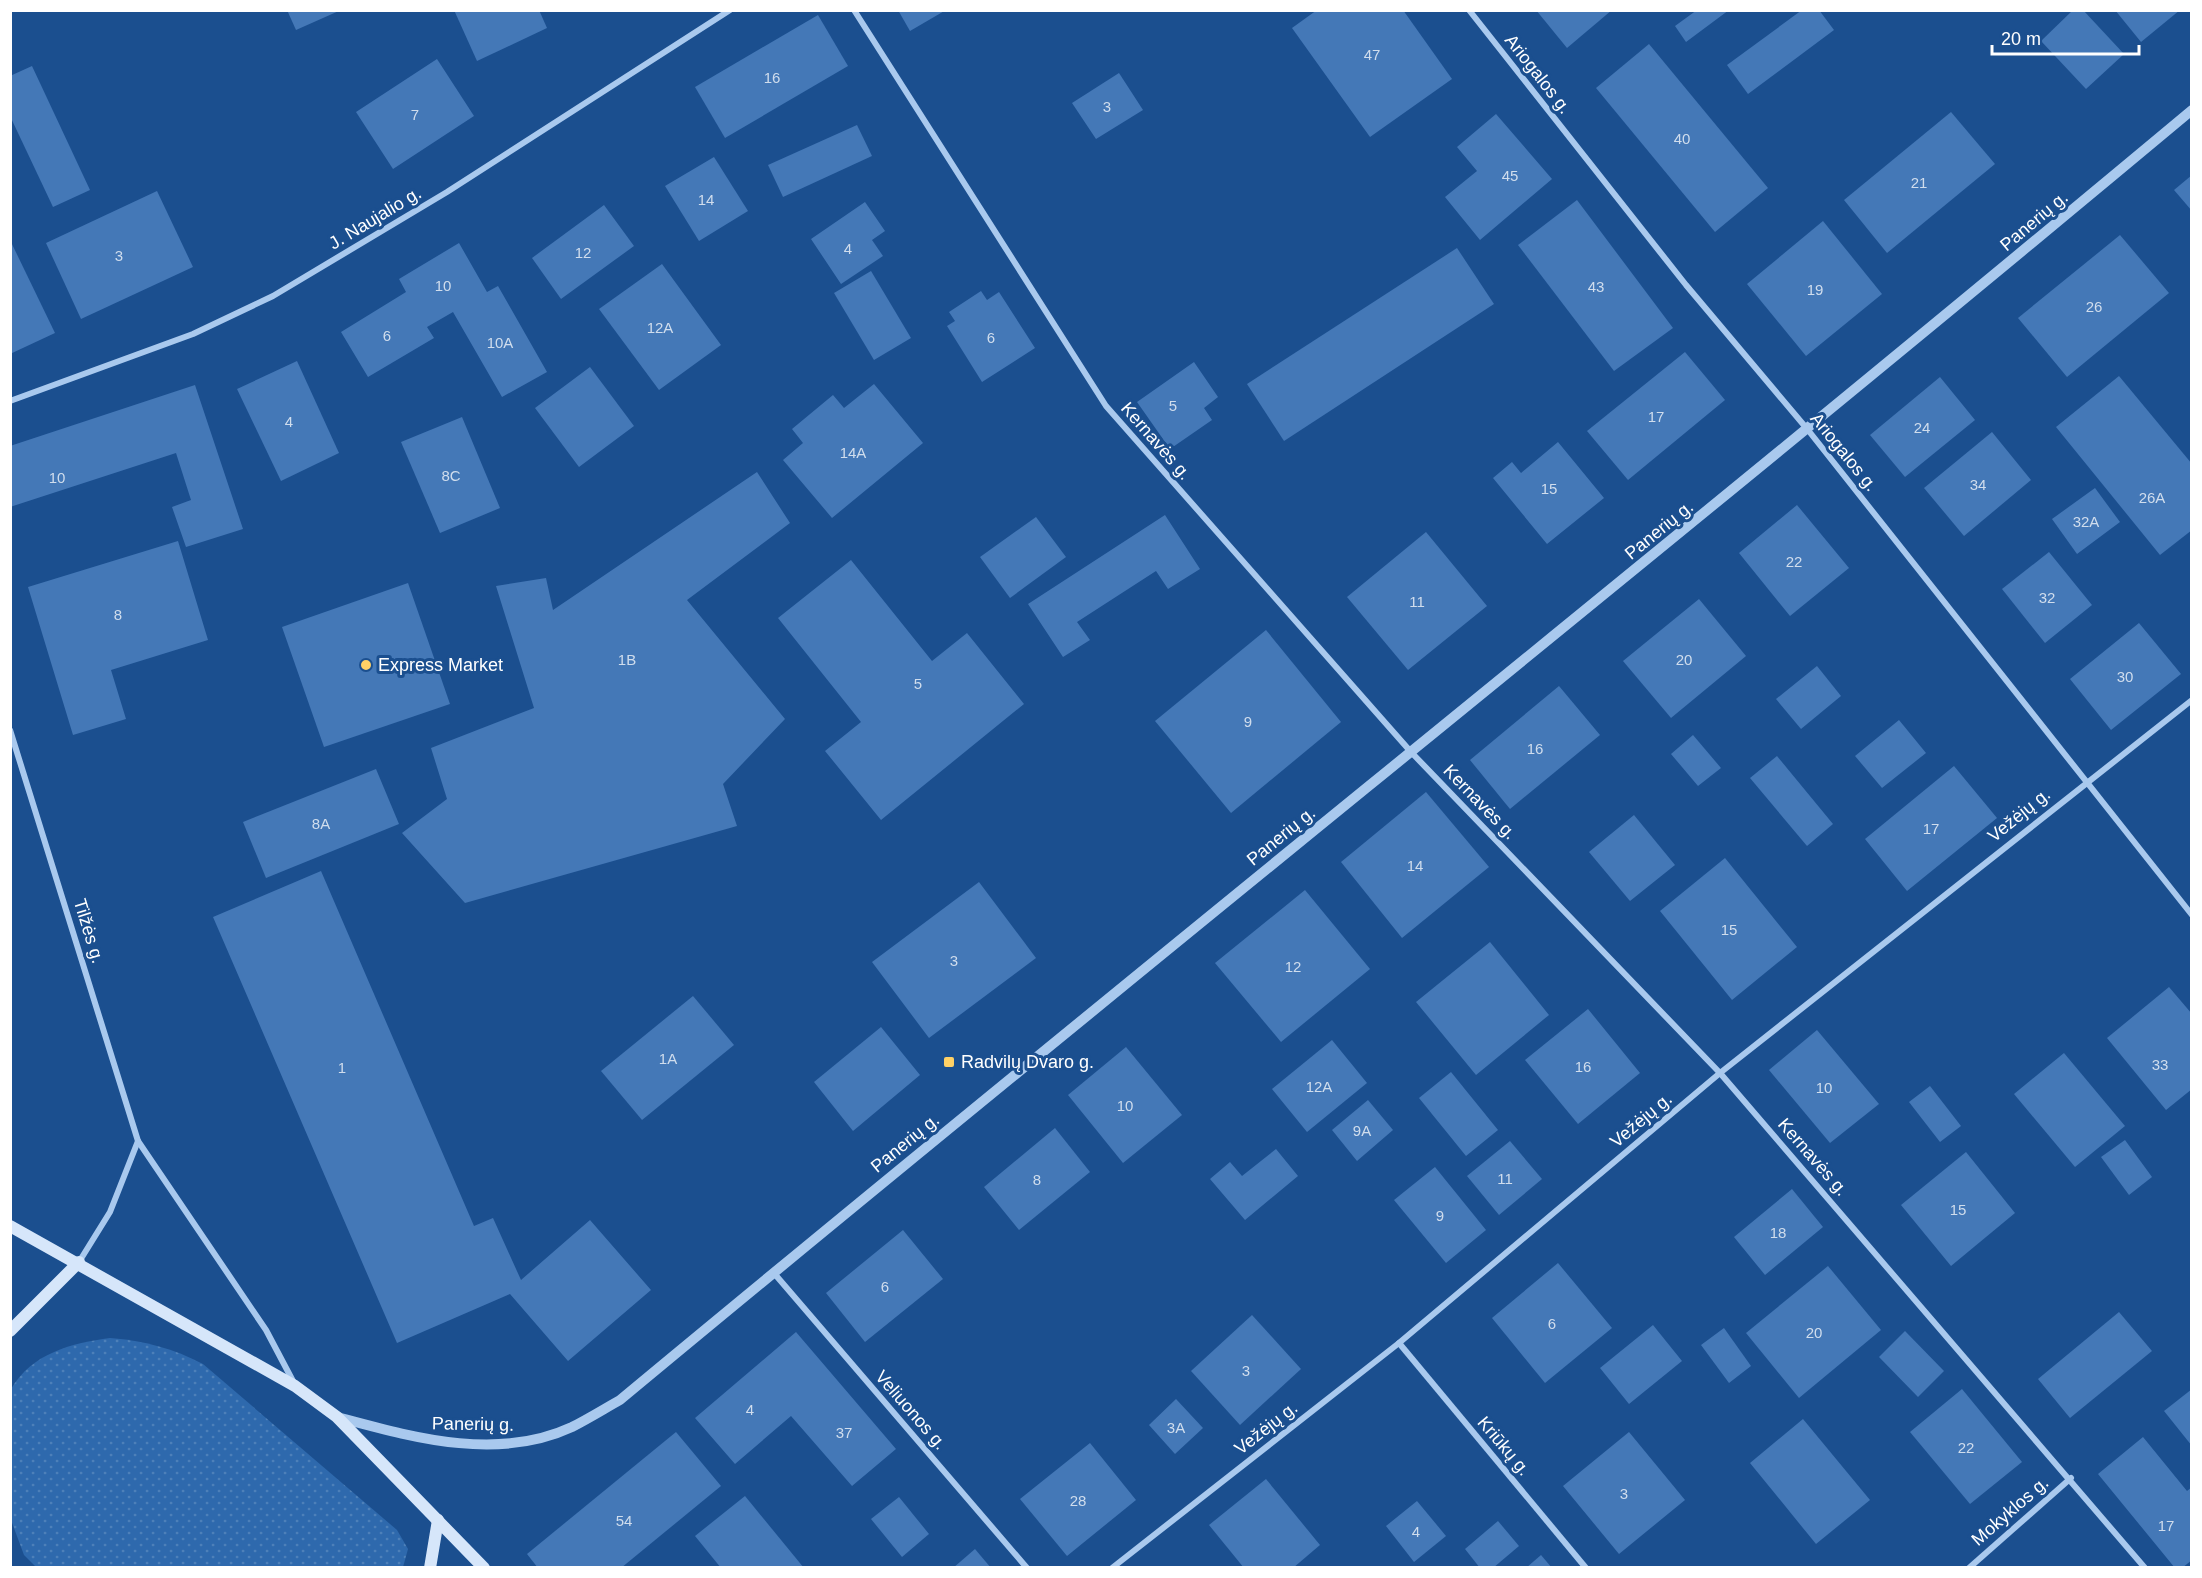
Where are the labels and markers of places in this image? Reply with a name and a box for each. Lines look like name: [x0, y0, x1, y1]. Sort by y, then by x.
place label: Express Market: [378, 655, 503, 675]
marker: Express Market: [359, 658, 373, 672]
place label: Radvilų Dvaro g.: [961, 1052, 1094, 1072]
marker: Radvilų Dvaro g.: [942, 1055, 956, 1069]

